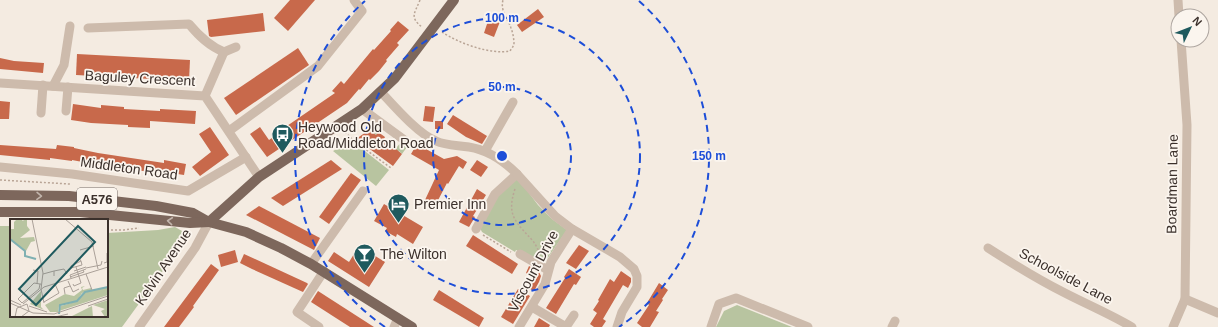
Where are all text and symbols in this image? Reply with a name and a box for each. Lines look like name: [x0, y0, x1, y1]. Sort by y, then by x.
north arrow: [1170, 8, 1210, 48]
text: 100 m: [485, 11, 519, 25]
text: N: [1190, 14, 1204, 28]
street label: Baguley Crescent: [84, 67, 196, 89]
text: 50 m: [488, 80, 516, 94]
place label: Heywood Old Road/Middleton Road: [298, 119, 433, 151]
bus stop icon: Heywood Old Road/Middleton Road: [270, 122, 296, 155]
street label: Boardman Lane: [1163, 134, 1181, 234]
centre of rings: [495, 149, 509, 163]
text: 150 m: [692, 149, 726, 163]
street label: Middleton Road: [79, 153, 179, 183]
road number: A576: [77, 188, 117, 210]
hotel icon: Premier Inn: [386, 191, 412, 224]
one-way arrow: [36, 192, 42, 200]
place label: Premier Inn: [414, 196, 486, 212]
one-way arrow: [167, 216, 173, 225]
inset map: [10, 219, 108, 317]
street label: Kelvin Avenue: [132, 226, 194, 308]
street label: Viscount Drive: [505, 227, 561, 314]
bar icon: The Wilton: [351, 241, 377, 274]
street label: Schoolside Lane: [1017, 245, 1116, 307]
place label: The Wilton: [380, 246, 447, 262]

